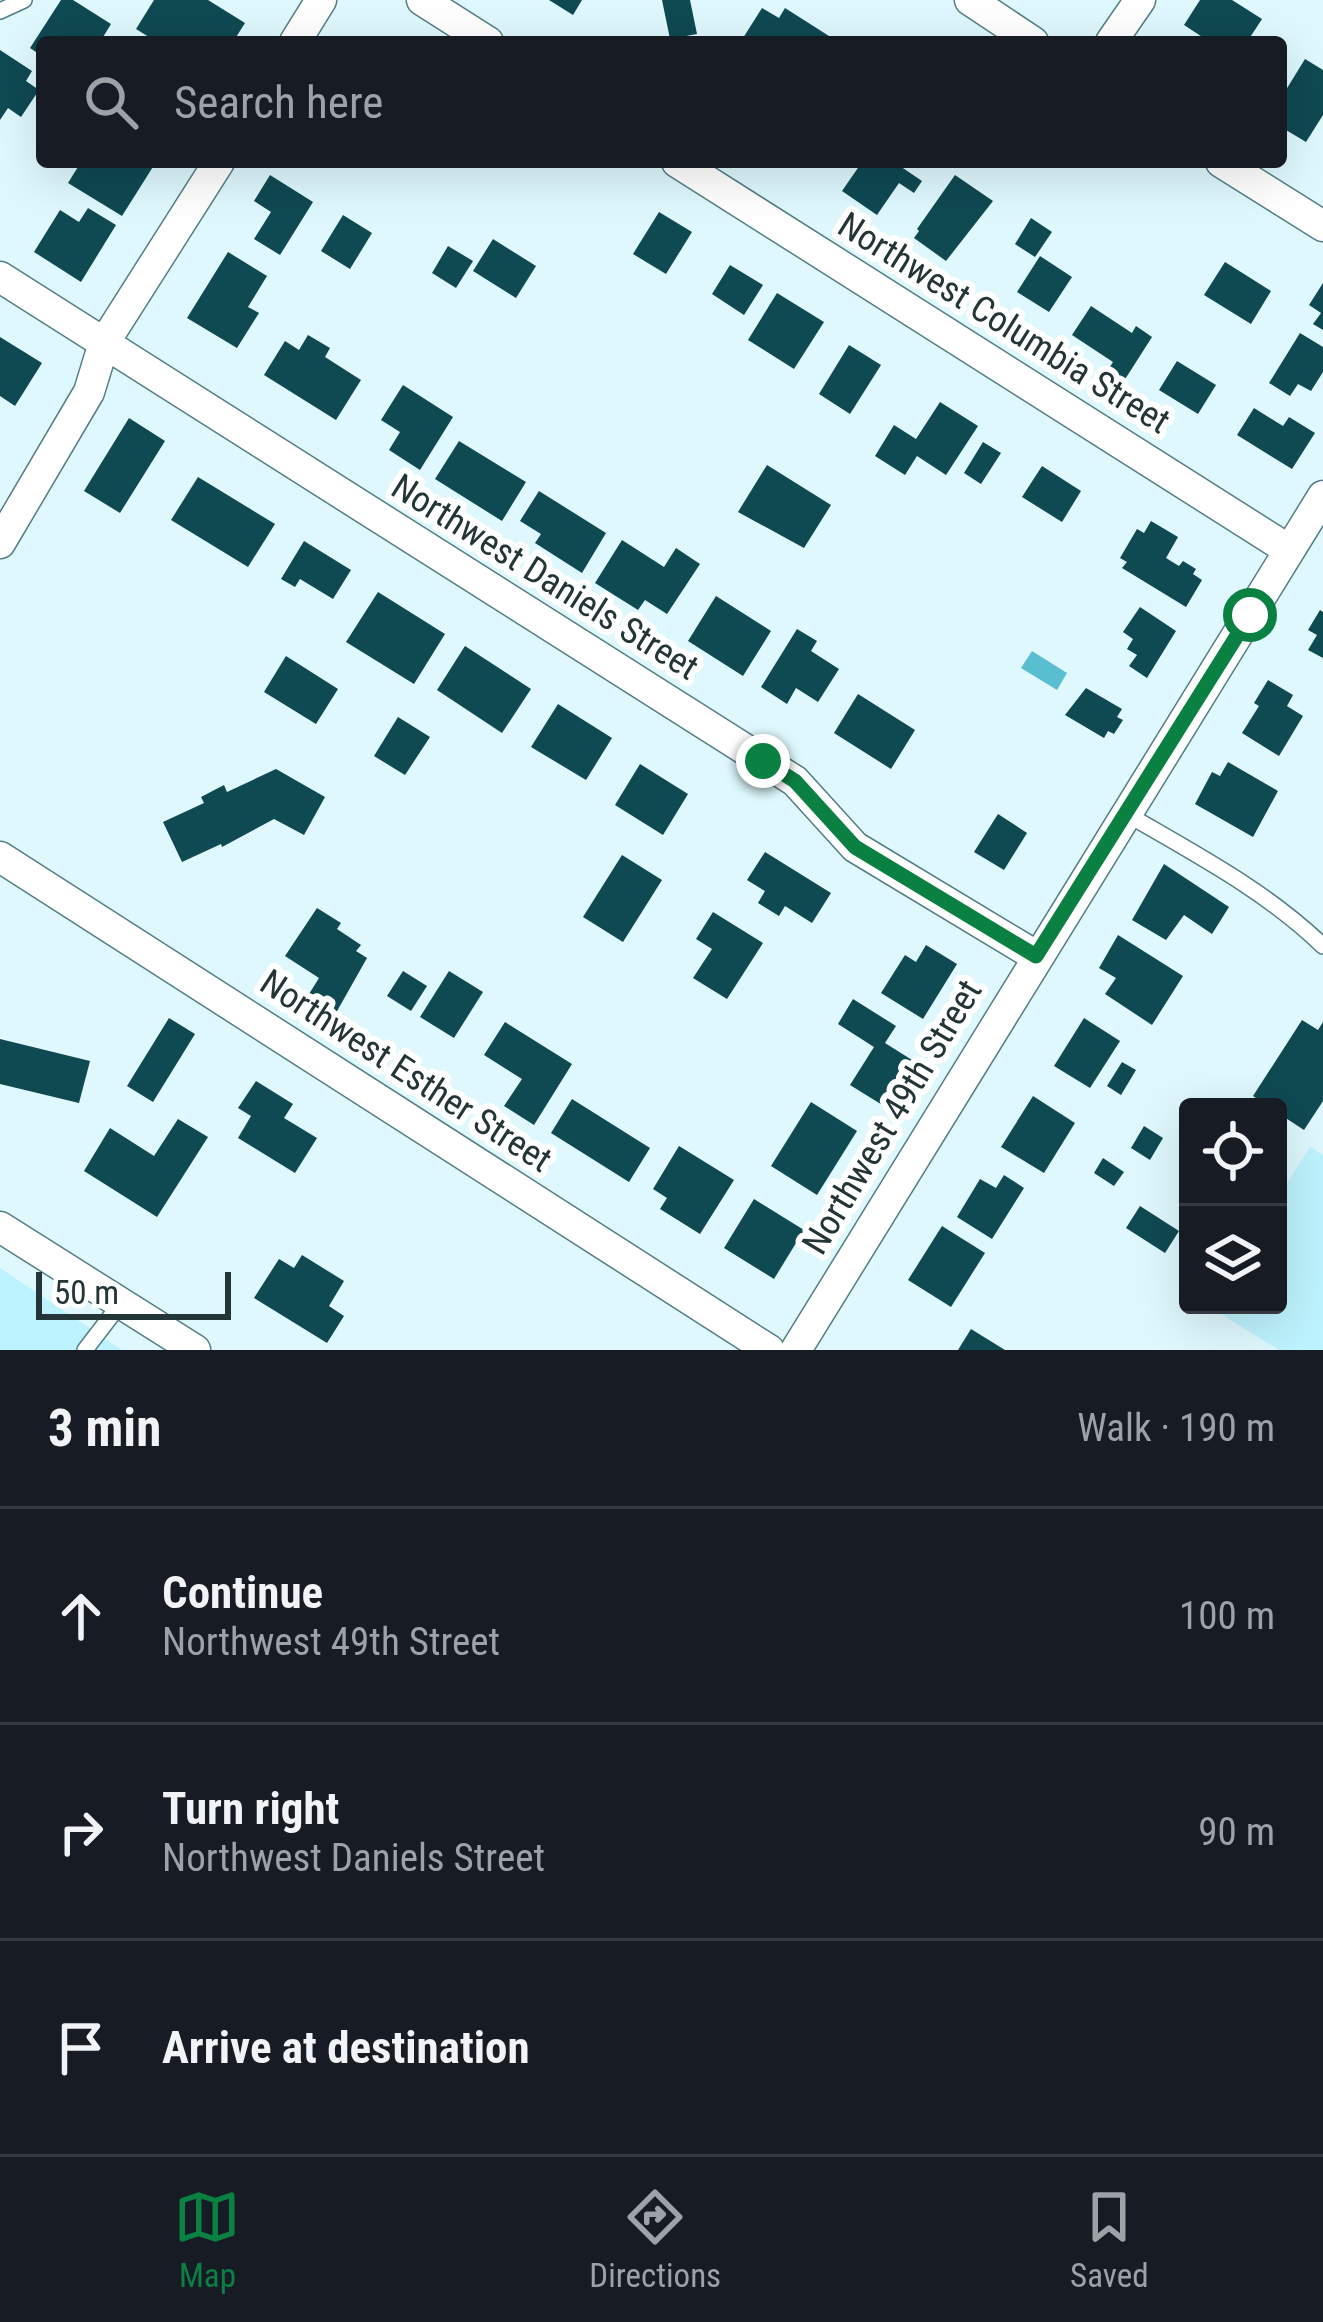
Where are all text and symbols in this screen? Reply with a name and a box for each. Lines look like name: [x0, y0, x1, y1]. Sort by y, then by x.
search box: [36, 36, 1287, 168]
icon: search: [78, 69, 144, 135]
text: Search here: [174, 76, 383, 129]
street label: Northwest Columbia Street: [830, 204, 1178, 442]
street label: Northwest Daniels Street: [384, 466, 706, 688]
route start: [1223, 588, 1277, 642]
route end: [736, 734, 790, 788]
street label: Northwest Esther Street: [253, 961, 559, 1181]
street label: Northwest 49th Street: [794, 972, 990, 1262]
map controls: [1179, 1098, 1287, 1314]
button: locate: [1179, 1098, 1287, 1206]
button: layers: [1179, 1206, 1287, 1314]
scale bar: [36, 1266, 231, 1319]
text: 50 m: [54, 1273, 119, 1312]
text: 3 min: [48, 1399, 161, 1458]
text: Walk · 190 m: [1077, 1405, 1275, 1451]
text: Continue: [162, 1566, 323, 1619]
icon: ahead: [48, 1583, 114, 1649]
text: 100 m: [1179, 1593, 1275, 1639]
text: Northwest 49th Street: [162, 1619, 500, 1665]
text: Turn right: [162, 1782, 339, 1835]
icon: right: [48, 1799, 114, 1865]
text: 90 m: [1198, 1809, 1275, 1855]
text: Northwest Daniels Street: [162, 1835, 545, 1881]
icon: arrive: [48, 2015, 114, 2081]
text: Arrive at destination: [162, 2021, 530, 2074]
tab: Map: [174, 2184, 240, 2295]
tab: Directions: [589, 2184, 721, 2295]
tab: Saved: [1070, 2184, 1149, 2295]

